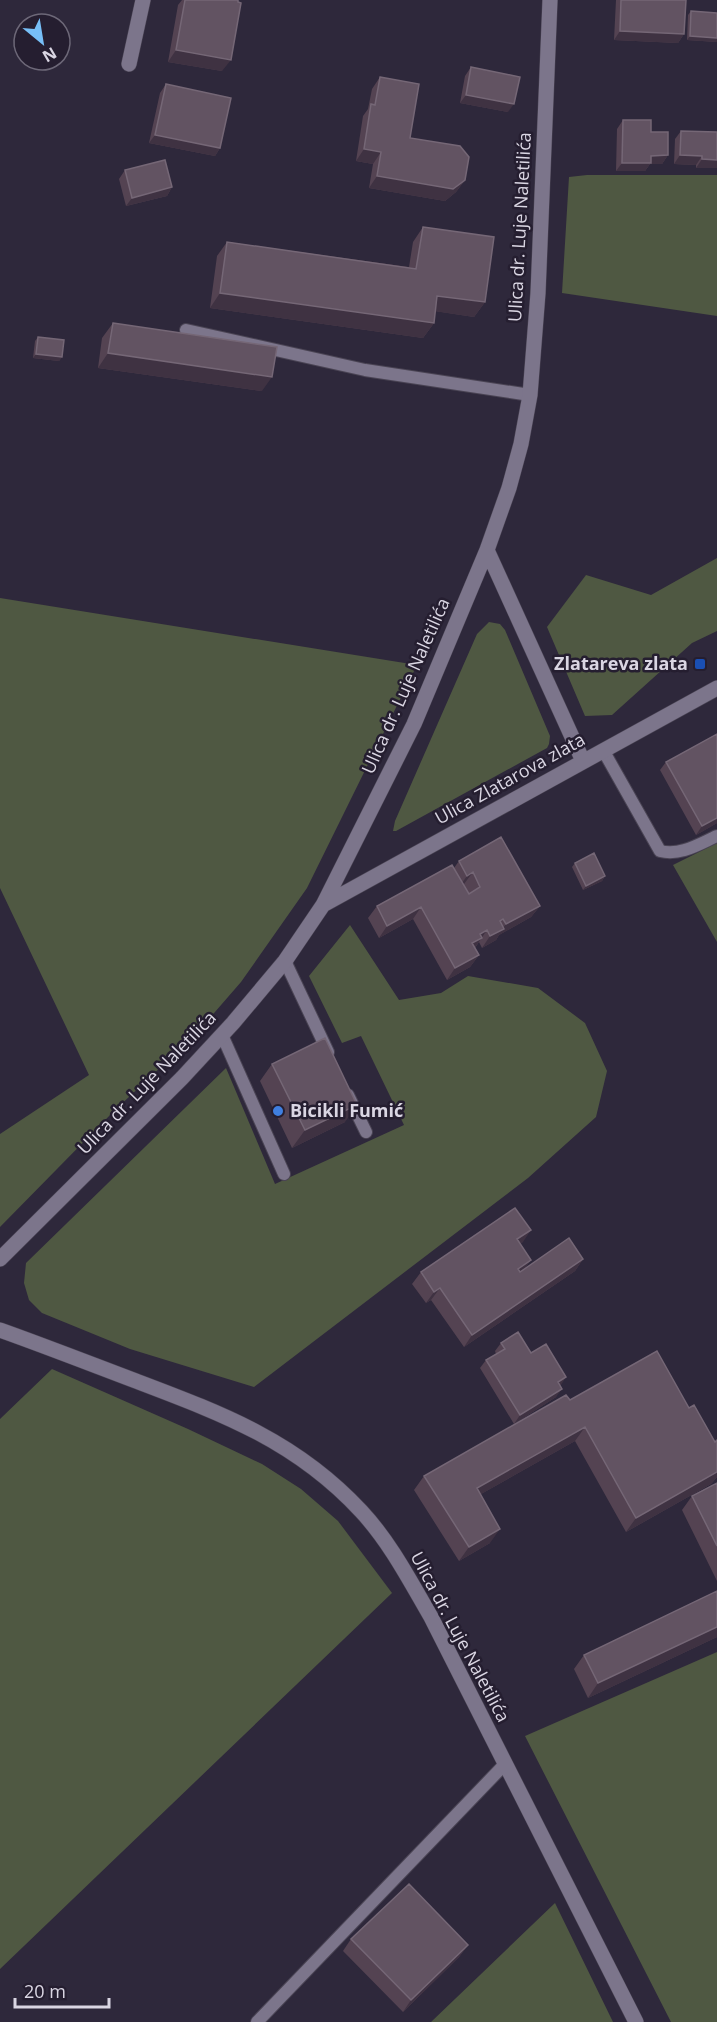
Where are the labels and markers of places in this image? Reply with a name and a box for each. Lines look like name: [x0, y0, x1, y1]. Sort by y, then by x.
place label: Zlatareva zlata: [554, 651, 688, 675]
marker: Zlatareva zlata: [693, 657, 707, 671]
place label: Bicikli Fumić: [290, 1098, 403, 1122]
marker: Bicikli Fumić: [271, 1104, 285, 1118]

